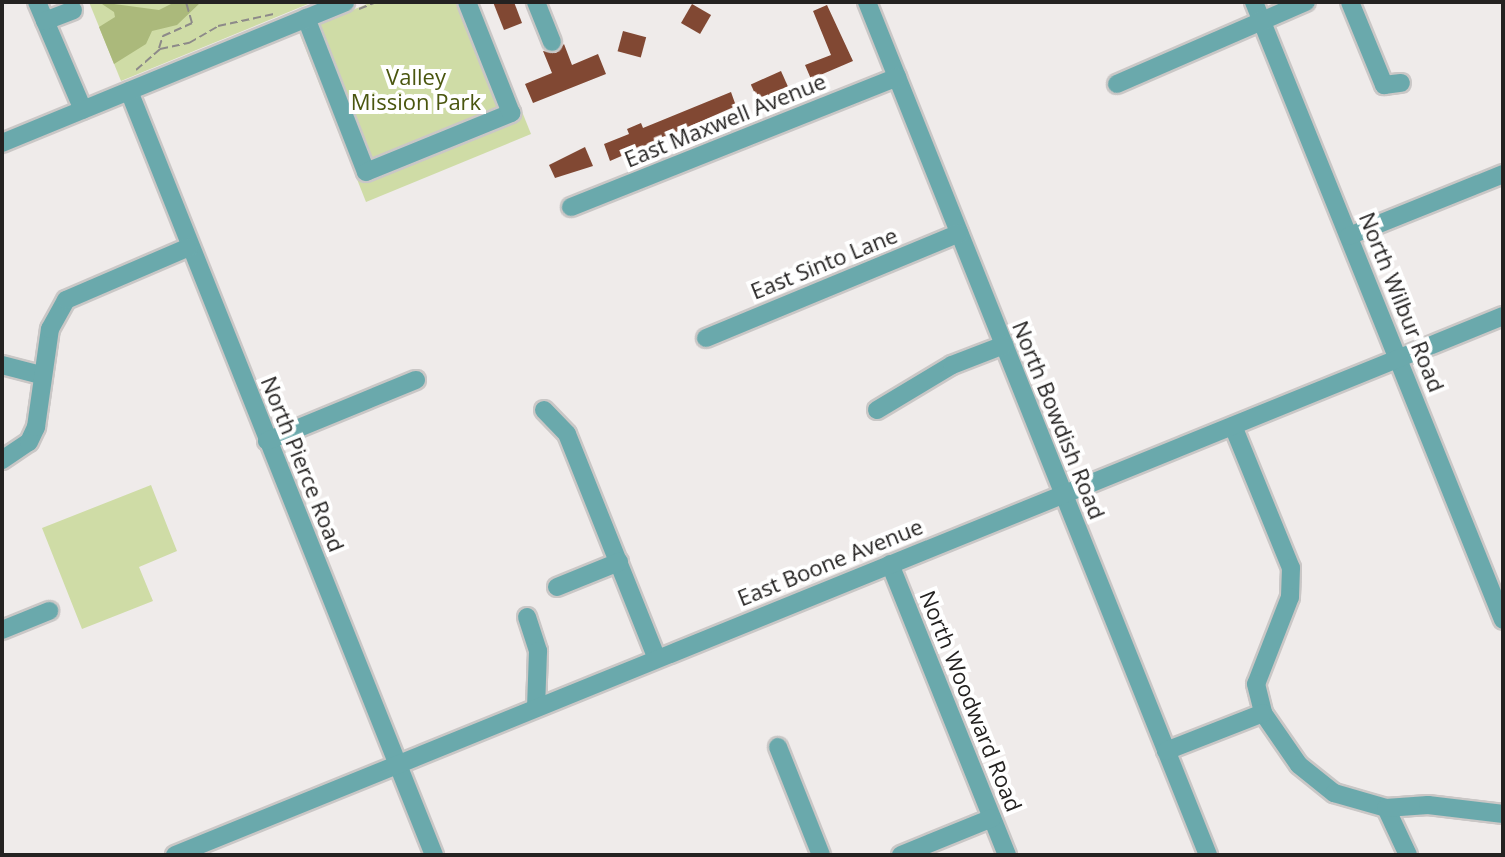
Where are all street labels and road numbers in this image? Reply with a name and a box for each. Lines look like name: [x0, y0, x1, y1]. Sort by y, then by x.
street label: East Maxwell Avenue: [620, 68, 830, 172]
street label: North Wilbur Road: [1354, 208, 1450, 396]
street label: East Sinto Lane: [747, 222, 901, 304]
street label: North Bowdish Road: [1007, 317, 1111, 523]
street label: North Pierce Road: [256, 372, 350, 556]
street label: East Boone Avenue: [734, 513, 926, 611]
street label: North Woodward Road: [915, 587, 1027, 815]

